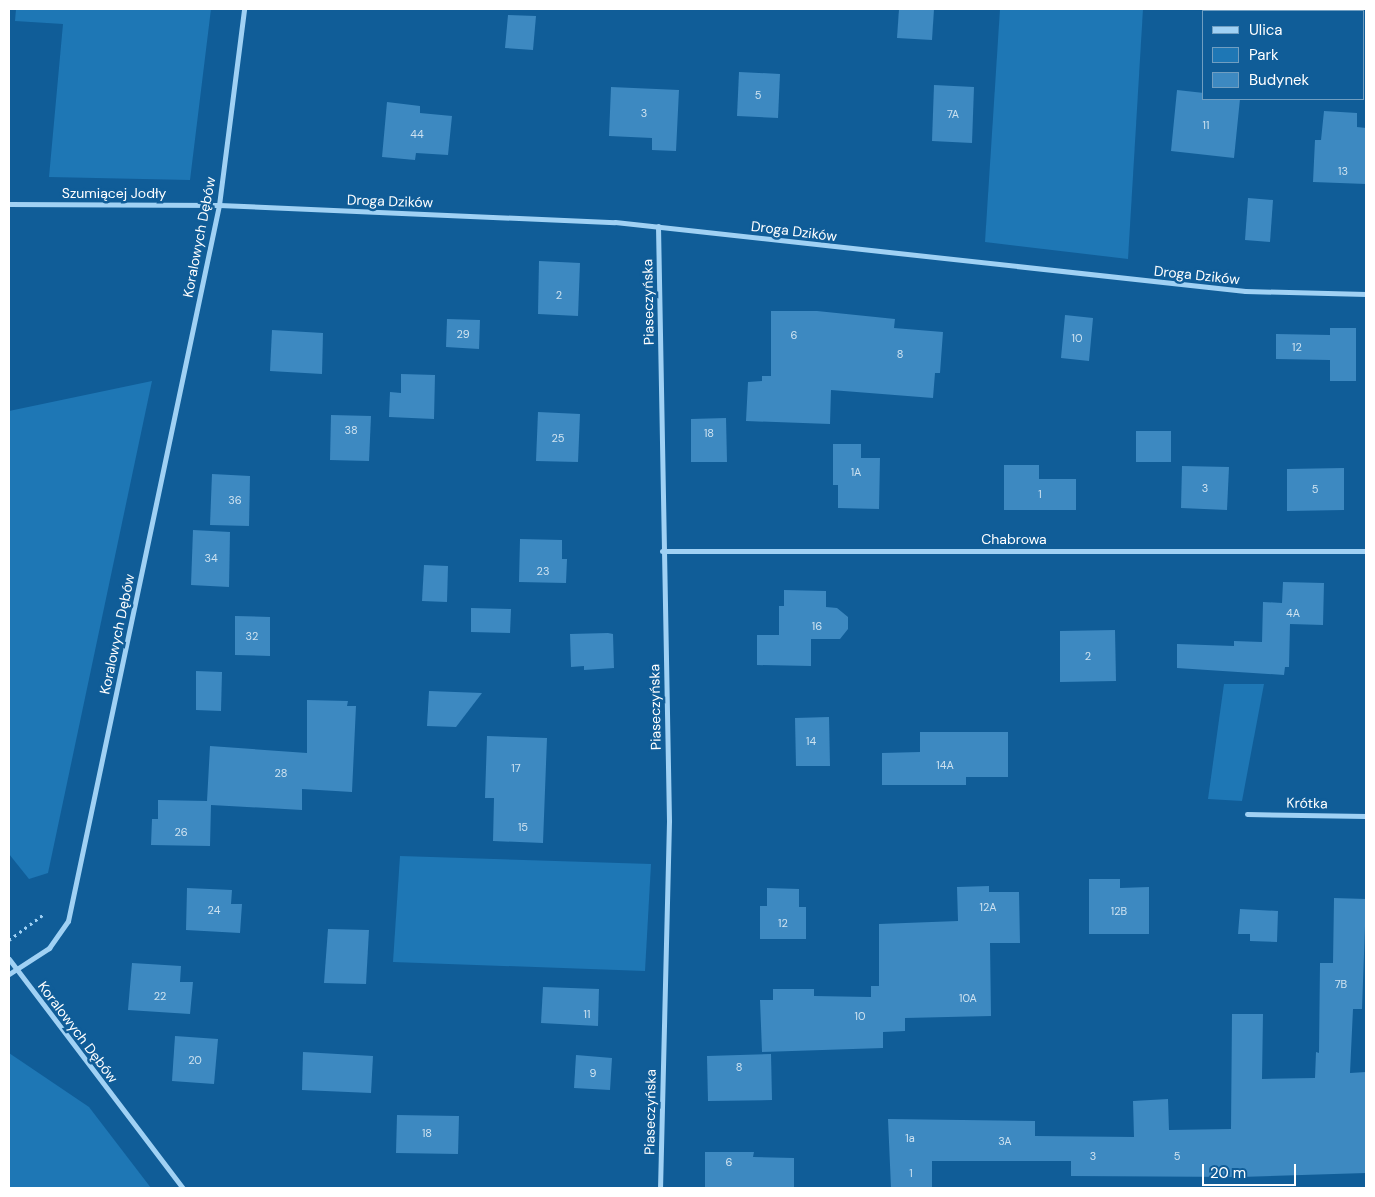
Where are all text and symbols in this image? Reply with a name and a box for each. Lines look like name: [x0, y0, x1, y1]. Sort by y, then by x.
legend: [1202, 10, 1365, 100]
text: Ulica: [1249, 20, 1283, 40]
text: Park: [1249, 45, 1279, 65]
text: Budynek: [1249, 70, 1309, 90]
house number: 5: [755, 88, 761, 102]
house number: 3: [641, 106, 647, 120]
house number: 7A: [947, 107, 959, 121]
house number: 11: [1203, 118, 1209, 132]
house number: 44: [410, 127, 424, 141]
house number: 13: [1338, 164, 1348, 178]
street label: Koralowych Dębów: [179, 175, 219, 299]
street label: Szumiącej Jodły: [62, 185, 166, 201]
street label: Droga Dzików: [347, 191, 433, 211]
street label: Droga Dzików: [750, 217, 838, 245]
street label: Piaseczyńska: [639, 259, 657, 345]
street label: Droga Dzików: [1153, 262, 1241, 288]
house number: 2: [556, 288, 562, 302]
house number: 29: [456, 327, 470, 341]
house number: 6: [791, 328, 797, 342]
house number: 10: [1072, 331, 1082, 345]
house number: 12: [1292, 340, 1302, 354]
house number: 8: [897, 347, 903, 361]
house number: 38: [344, 423, 358, 437]
house number: 18: [704, 426, 714, 440]
house number: 25: [551, 431, 565, 445]
house number: 1A: [851, 465, 861, 479]
house number: 3: [1202, 481, 1208, 495]
house number: 5: [1312, 482, 1318, 496]
house number: 1: [1038, 487, 1042, 501]
house number: 36: [228, 493, 242, 507]
street label: Chabrowa: [981, 531, 1047, 547]
house number: 34: [204, 551, 218, 565]
house number: 23: [537, 564, 549, 578]
street label: Koralowych Dębów: [96, 572, 138, 696]
house number: 4A: [1286, 606, 1300, 620]
house number: 16: [812, 619, 822, 633]
house number: 32: [246, 629, 258, 643]
house number: 2: [1085, 649, 1091, 663]
street label: Piaseczyńska: [646, 664, 664, 750]
house number: 14: [806, 734, 816, 748]
house number: 14A: [936, 758, 954, 772]
house number: 17: [511, 761, 521, 775]
house number: 28: [275, 766, 287, 780]
street label: Krótka: [1286, 794, 1328, 812]
house number: 15: [518, 820, 528, 834]
house number: 26: [174, 825, 188, 839]
house number: 12A: [979, 900, 997, 914]
house number: 24: [208, 903, 220, 917]
house number: 12B: [1111, 904, 1127, 918]
house number: 12: [778, 916, 788, 930]
house number: 7B: [1335, 977, 1347, 991]
street label: Koralowych Dębów: [34, 978, 122, 1086]
house number: 22: [154, 989, 166, 1003]
house number: 10A: [959, 991, 977, 1005]
house number: 11: [584, 1007, 590, 1021]
house number: 10: [855, 1009, 865, 1023]
house number: 20: [188, 1053, 202, 1067]
house number: 8: [736, 1060, 742, 1074]
house number: 9: [590, 1066, 596, 1080]
street label: Piaseczyńska: [641, 1069, 659, 1155]
house number: 18: [422, 1126, 432, 1140]
house number: 1a: [905, 1131, 915, 1145]
house number: 3A: [998, 1134, 1012, 1148]
house number: 3: [1090, 1149, 1096, 1163]
house number: 5: [1174, 1149, 1180, 1163]
scale bar: [1205, 1154, 1299, 1186]
house number: 6: [726, 1155, 732, 1169]
text: 20 m: [1210, 1163, 1246, 1183]
house number: 1: [909, 1166, 913, 1180]

